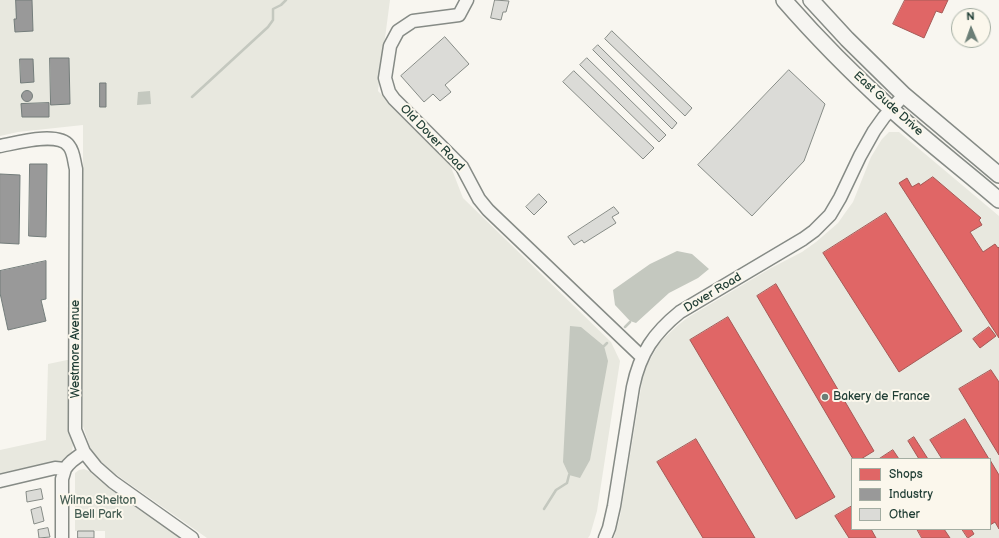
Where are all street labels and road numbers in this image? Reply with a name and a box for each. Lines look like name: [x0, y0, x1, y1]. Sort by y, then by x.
street label: East Gude Drive: [850, 69, 926, 139]
street label: Old Dover Road: [397, 102, 467, 174]
street label: Dover Road: [682, 270, 744, 316]
street label: Westmore Avenue: [69, 300, 83, 398]

